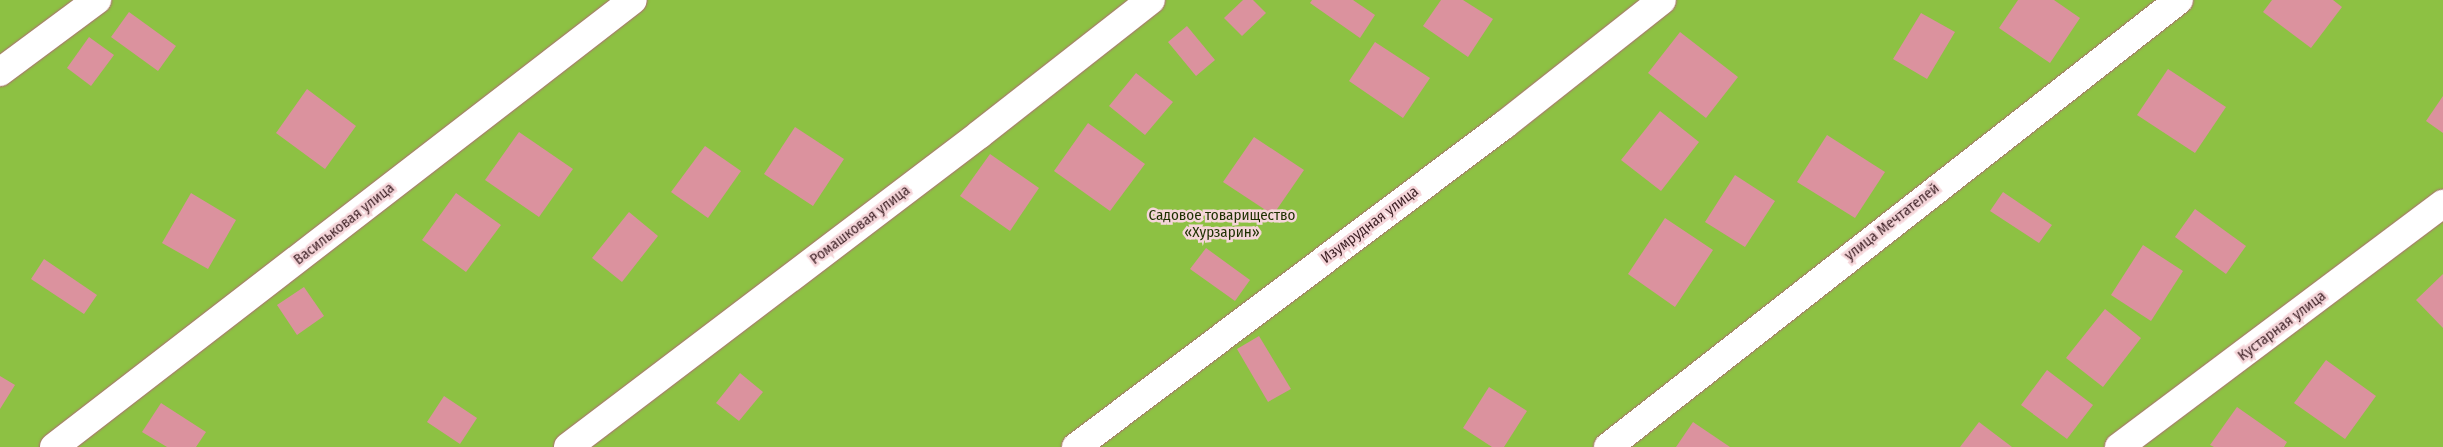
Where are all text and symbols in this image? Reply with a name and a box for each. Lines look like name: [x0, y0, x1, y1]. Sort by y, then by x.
street label: Васильковая улица: [290, 179, 398, 269]
street label: улица Мечтателей: [1841, 179, 1943, 265]
street label: Ромашковая улица: [806, 182, 914, 268]
street label: Изумрудная улица: [1318, 183, 1422, 267]
park label: Садовое товарищество «Хурзарин»: [1149, 206, 1295, 241]
street label: Кустарная улица: [2234, 287, 2330, 365]

